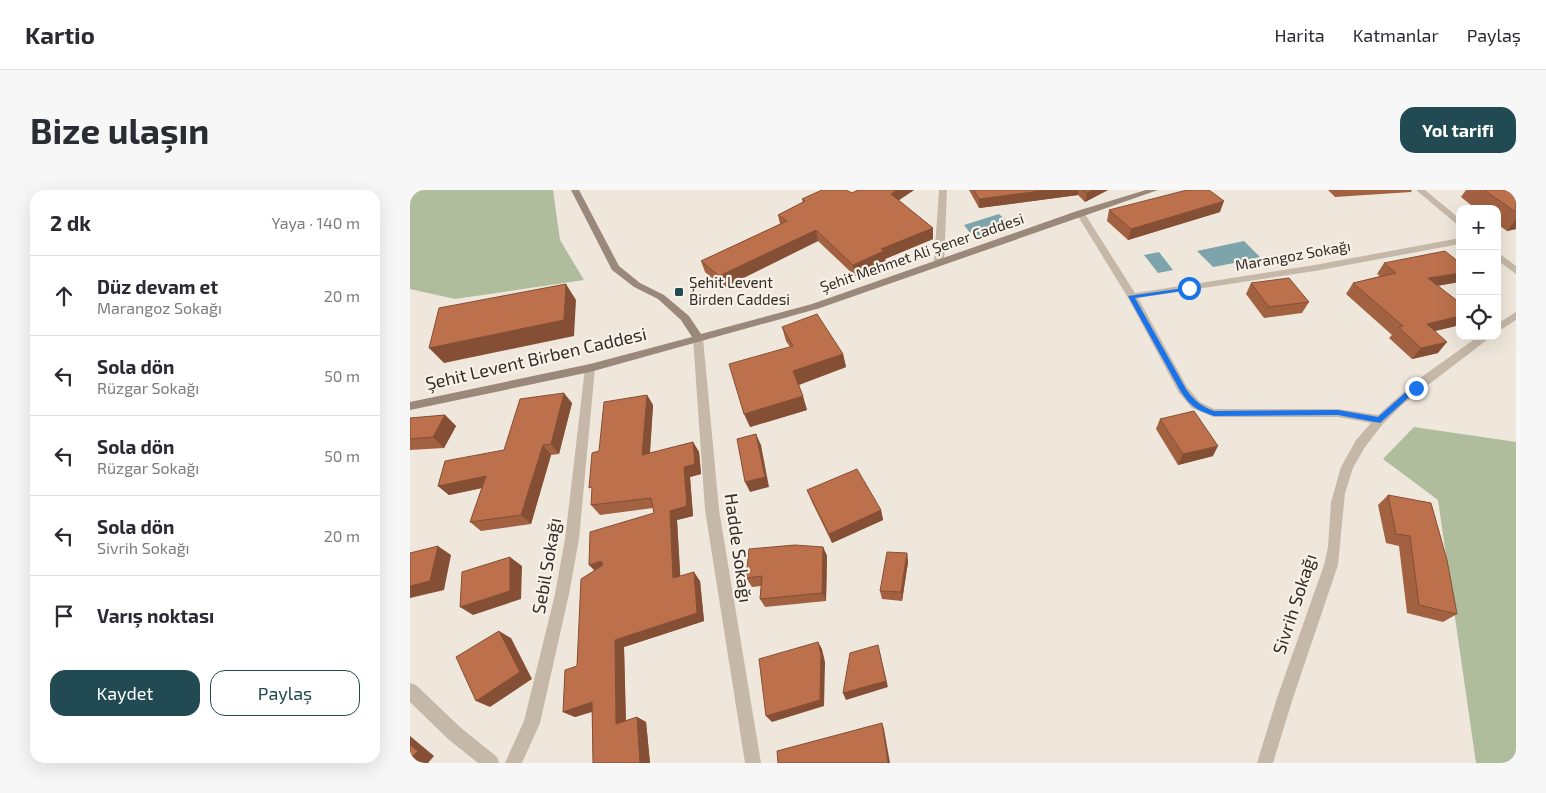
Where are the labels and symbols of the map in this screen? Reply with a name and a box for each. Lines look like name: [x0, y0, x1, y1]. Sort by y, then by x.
street label: Şehit Mehmet Ali Şener Caddesi: [817, 209, 1026, 296]
street label: Marangoz Sokağı: [1234, 236, 1352, 274]
place label: Şehit Levent Birden Caddesi: [689, 273, 790, 308]
route start: [1178, 277, 1201, 300]
marker: Şehit Levent Birden Caddesi: [673, 286, 685, 298]
street label: Şehit Levent Birben Caddesi: [423, 322, 649, 395]
route end: [1405, 377, 1428, 400]
street label: Hadde Sokağı: [720, 492, 758, 604]
street label: Sebil Sokağı: [527, 516, 565, 616]
street label: Sivrih Sokağı: [1267, 551, 1321, 657]

